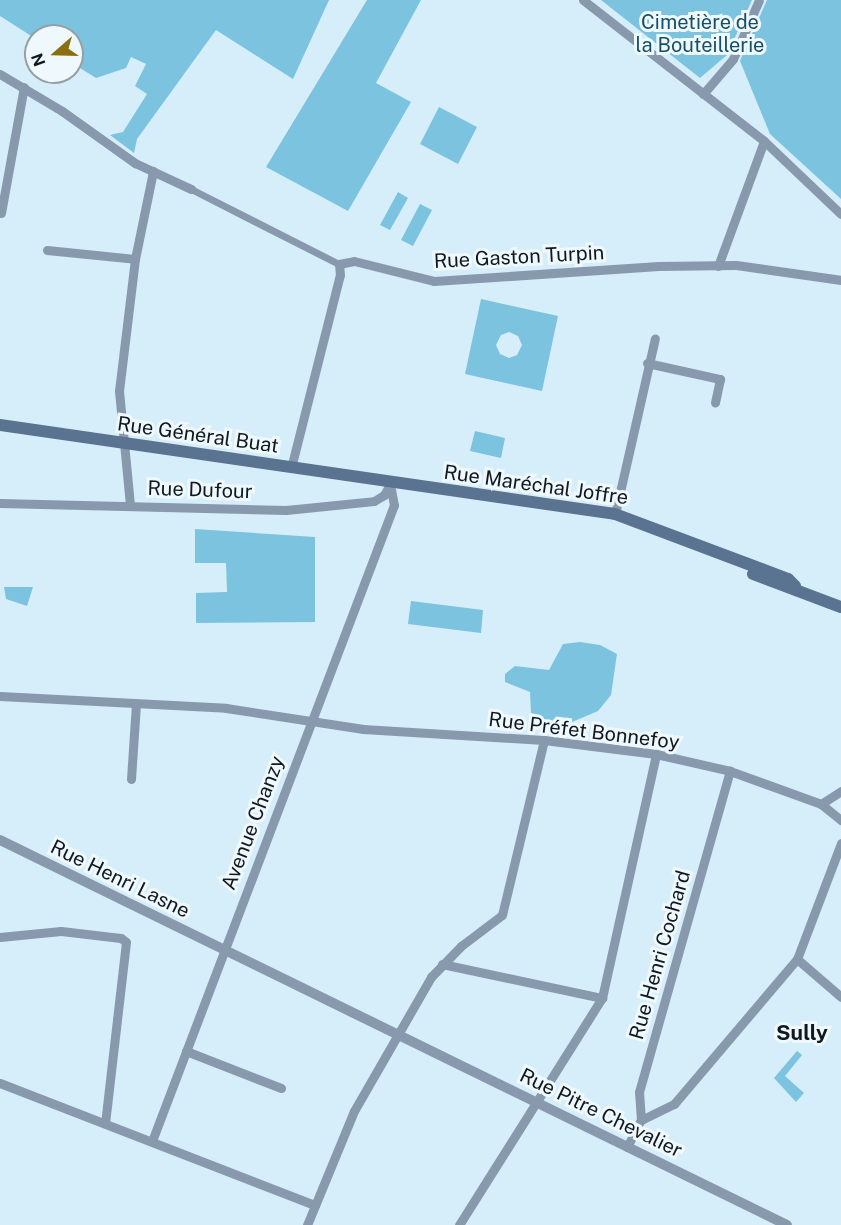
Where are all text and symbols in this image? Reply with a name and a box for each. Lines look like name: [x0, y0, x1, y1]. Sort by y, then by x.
park label: Cimetière de la Bouteillerie: [636, 11, 764, 58]
north arrow: [24, 24, 84, 84]
text: N: [27, 51, 50, 69]
street label: Rue Gaston Turpin: [433, 241, 605, 273]
street label: Rue Général Buat: [116, 412, 280, 458]
street label: Rue Maréchal Joffre: [442, 460, 630, 510]
street label: Rue Dufour: [147, 476, 253, 504]
street label: Rue Préfet Bonnefoy: [487, 707, 681, 755]
street label: Avenue Chanzy: [216, 753, 290, 893]
street label: Rue Henri Lasne: [46, 835, 194, 923]
street label: Rue Henri Cochard: [624, 868, 696, 1042]
district label: Sully: [776, 1020, 828, 1046]
street label: Rue Pitre Chevalier: [516, 1063, 686, 1163]

